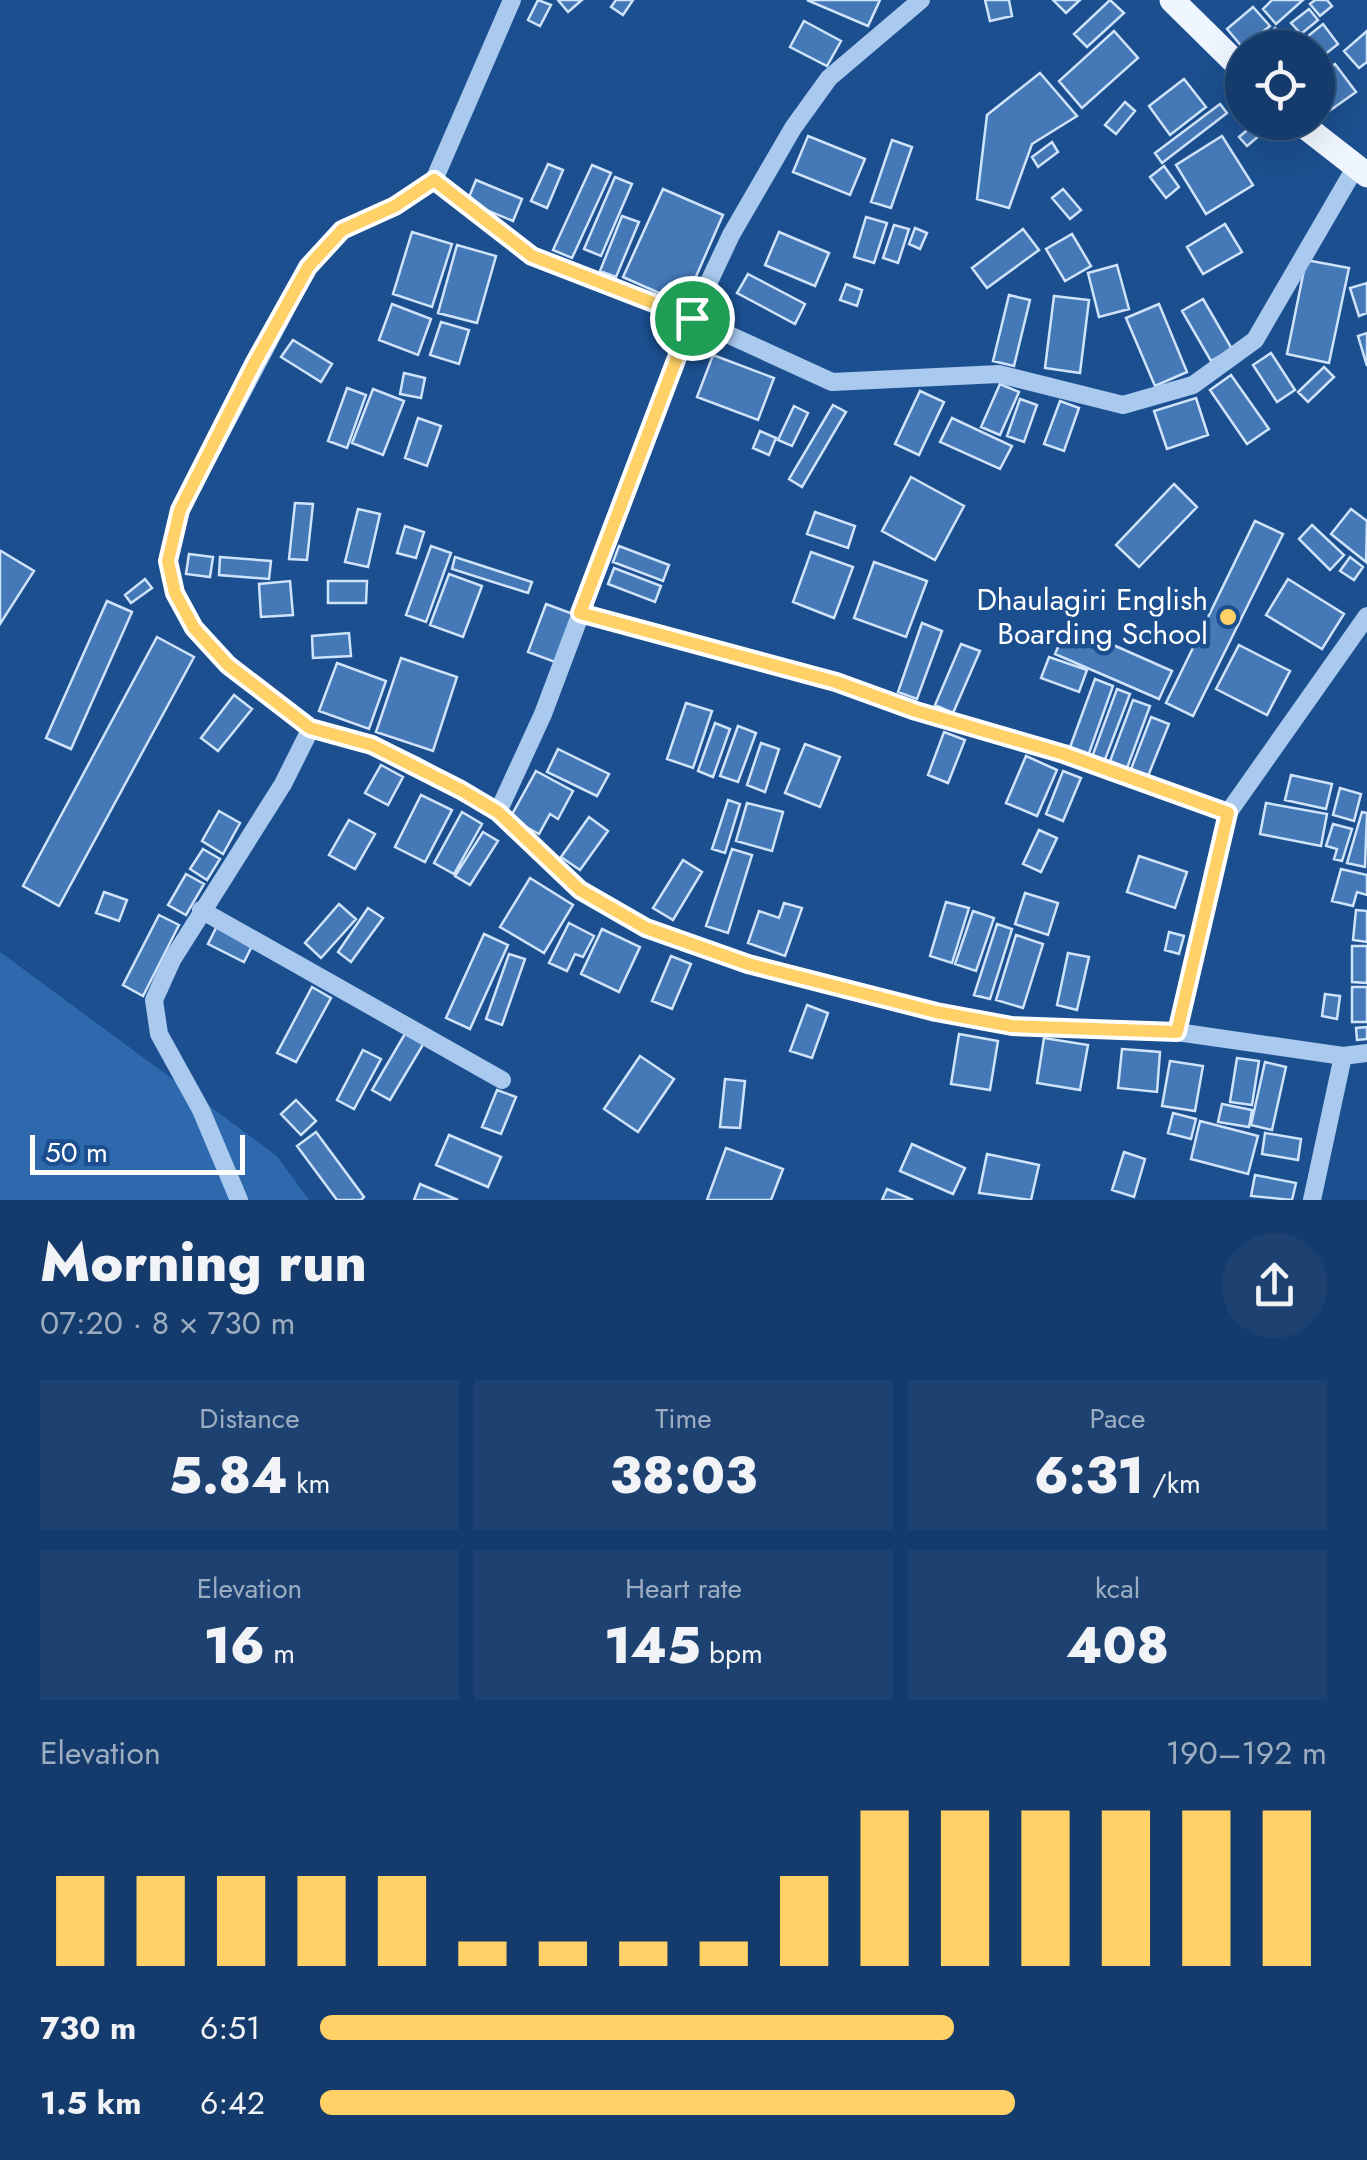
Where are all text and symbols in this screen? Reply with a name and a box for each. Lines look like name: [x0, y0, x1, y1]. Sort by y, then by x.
map controls: [1225, 30, 1335, 140]
button: locate: [1225, 30, 1335, 140]
pin: [650, 276, 735, 361]
icon: arrive: [665, 291, 720, 346]
place label: Dhaulagiri English Boarding School: [976, 578, 1208, 655]
marker: Dhaulagiri English Boarding School: [1217, 606, 1239, 628]
scale bar: [30, 1130, 245, 1174]
text: 50 m: [45, 1132, 108, 1173]
text: Morning run: [40, 1222, 367, 1302]
button: share: [1222, 1233, 1327, 1338]
text: 07:20 · 8 × 730 m: [40, 1300, 296, 1346]
text: Distance: [199, 1398, 300, 1439]
text: Time: [655, 1398, 712, 1439]
text: Pace: [1090, 1398, 1145, 1439]
text: 5.84: [169, 1439, 288, 1512]
text: 38:03: [610, 1439, 757, 1512]
text: 6:31: [1034, 1439, 1144, 1512]
text: km: [288, 1463, 330, 1504]
text: /km: [1144, 1463, 1201, 1504]
text: Elevation: [197, 1568, 302, 1609]
text: Heart rate: [625, 1568, 742, 1609]
text: kcal: [1095, 1568, 1140, 1609]
text: 16: [204, 1609, 265, 1682]
text: 145: [604, 1609, 701, 1682]
text: 408: [1066, 1609, 1169, 1682]
text: m: [265, 1633, 295, 1674]
text: bpm: [701, 1633, 763, 1674]
text: Elevation: [40, 1730, 161, 1776]
text: 190–192 m: [1166, 1730, 1327, 1776]
text: 730 m: [40, 2005, 136, 2051]
text: 6:51: [200, 2005, 260, 2051]
text: 1.5 km: [40, 2080, 142, 2126]
text: 6:42: [200, 2080, 265, 2126]

